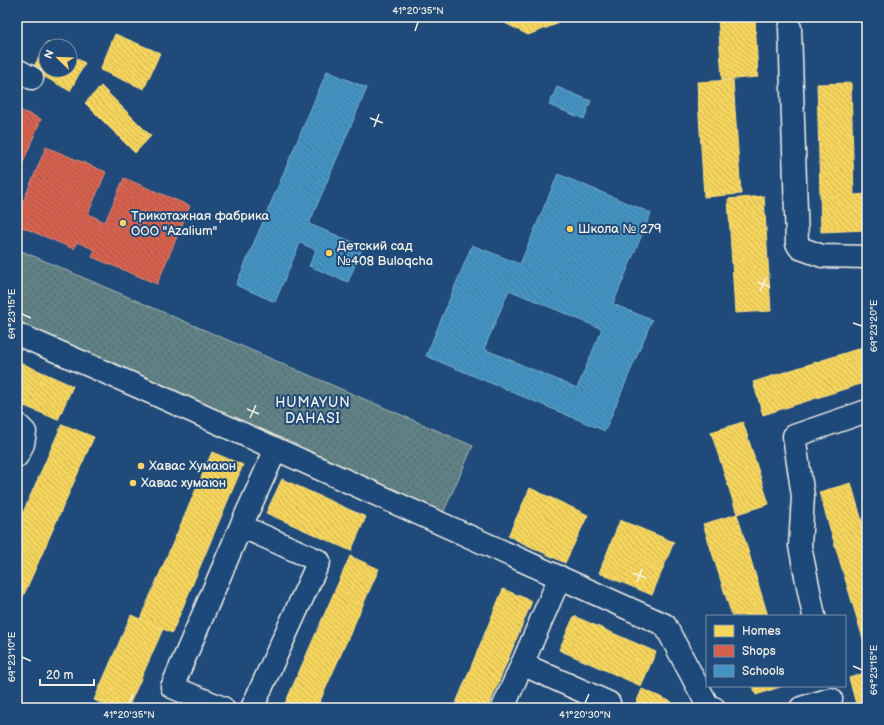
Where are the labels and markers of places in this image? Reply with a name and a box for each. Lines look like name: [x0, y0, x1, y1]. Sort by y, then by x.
place label: Трикотажная фабрика ООО "Azalium": [131, 208, 270, 239]
marker: Трикотажная фабрика ООО "Azalium": [118, 218, 128, 228]
place label: Школа № 279: [578, 221, 662, 237]
marker: Школа № 279: [565, 224, 575, 234]
place label: Детский сад №408 Buloqcha: [337, 238, 433, 269]
marker: Детский сад №408 Buloqcha: [324, 248, 334, 258]
place label: Хавас Хумаюн: [149, 458, 236, 474]
marker: Хавас Хумаюн: [136, 461, 146, 471]
place label: Хавас хумаюн: [141, 475, 226, 491]
marker: Хавас хумаюн: [128, 478, 138, 488]

